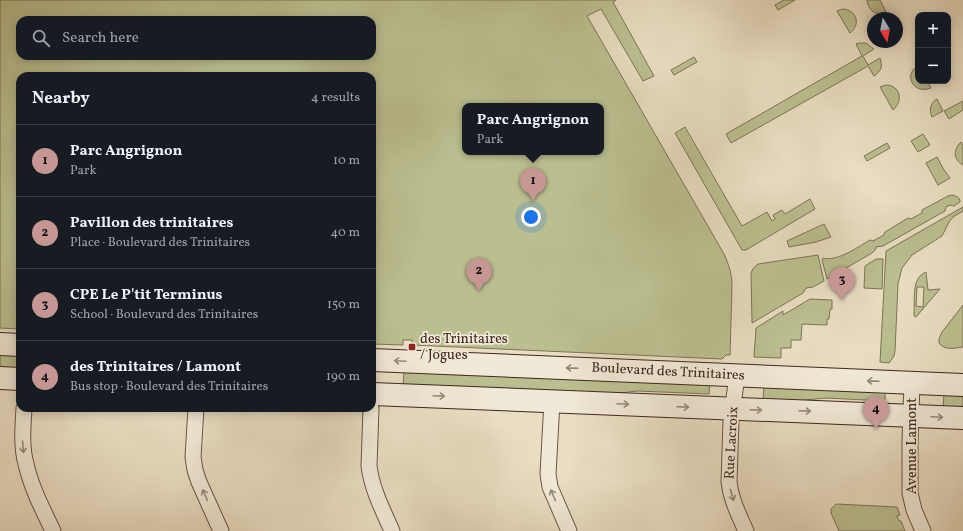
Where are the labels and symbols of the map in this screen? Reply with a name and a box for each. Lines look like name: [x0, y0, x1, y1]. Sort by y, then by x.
north arrow: [867, 12, 903, 48]
pin: 1: [520, 168, 546, 201]
your location: [521, 207, 541, 227]
pin: 2: [466, 258, 492, 291]
pin: 3: [829, 267, 855, 300]
place label: des Trinitaires / Jogues: [420, 330, 508, 365]
marker: des Trinitaires / Jogues: [407, 342, 417, 352]
one-way arrow: [394, 358, 407, 365]
street label: Boulevard des Trinitaires: [591, 358, 745, 386]
one-way arrow: [566, 365, 579, 372]
one-way arrow: [867, 377, 880, 385]
one-way arrow: [432, 393, 445, 400]
pin: 4: [863, 396, 889, 429]
street label: Avenue Lamont: [903, 398, 922, 494]
one-way arrow: [616, 400, 629, 408]
one-way arrow: [676, 403, 689, 410]
street label: Rue Lacroix: [721, 406, 743, 480]
one-way arrow: [749, 406, 762, 413]
one-way arrow: [798, 408, 811, 415]
one-way arrow: [930, 413, 943, 420]
one-way arrow: [20, 440, 27, 453]
one-way arrow: [728, 488, 736, 501]
one-way arrow: [201, 490, 208, 502]
one-way arrow: [549, 490, 557, 502]

